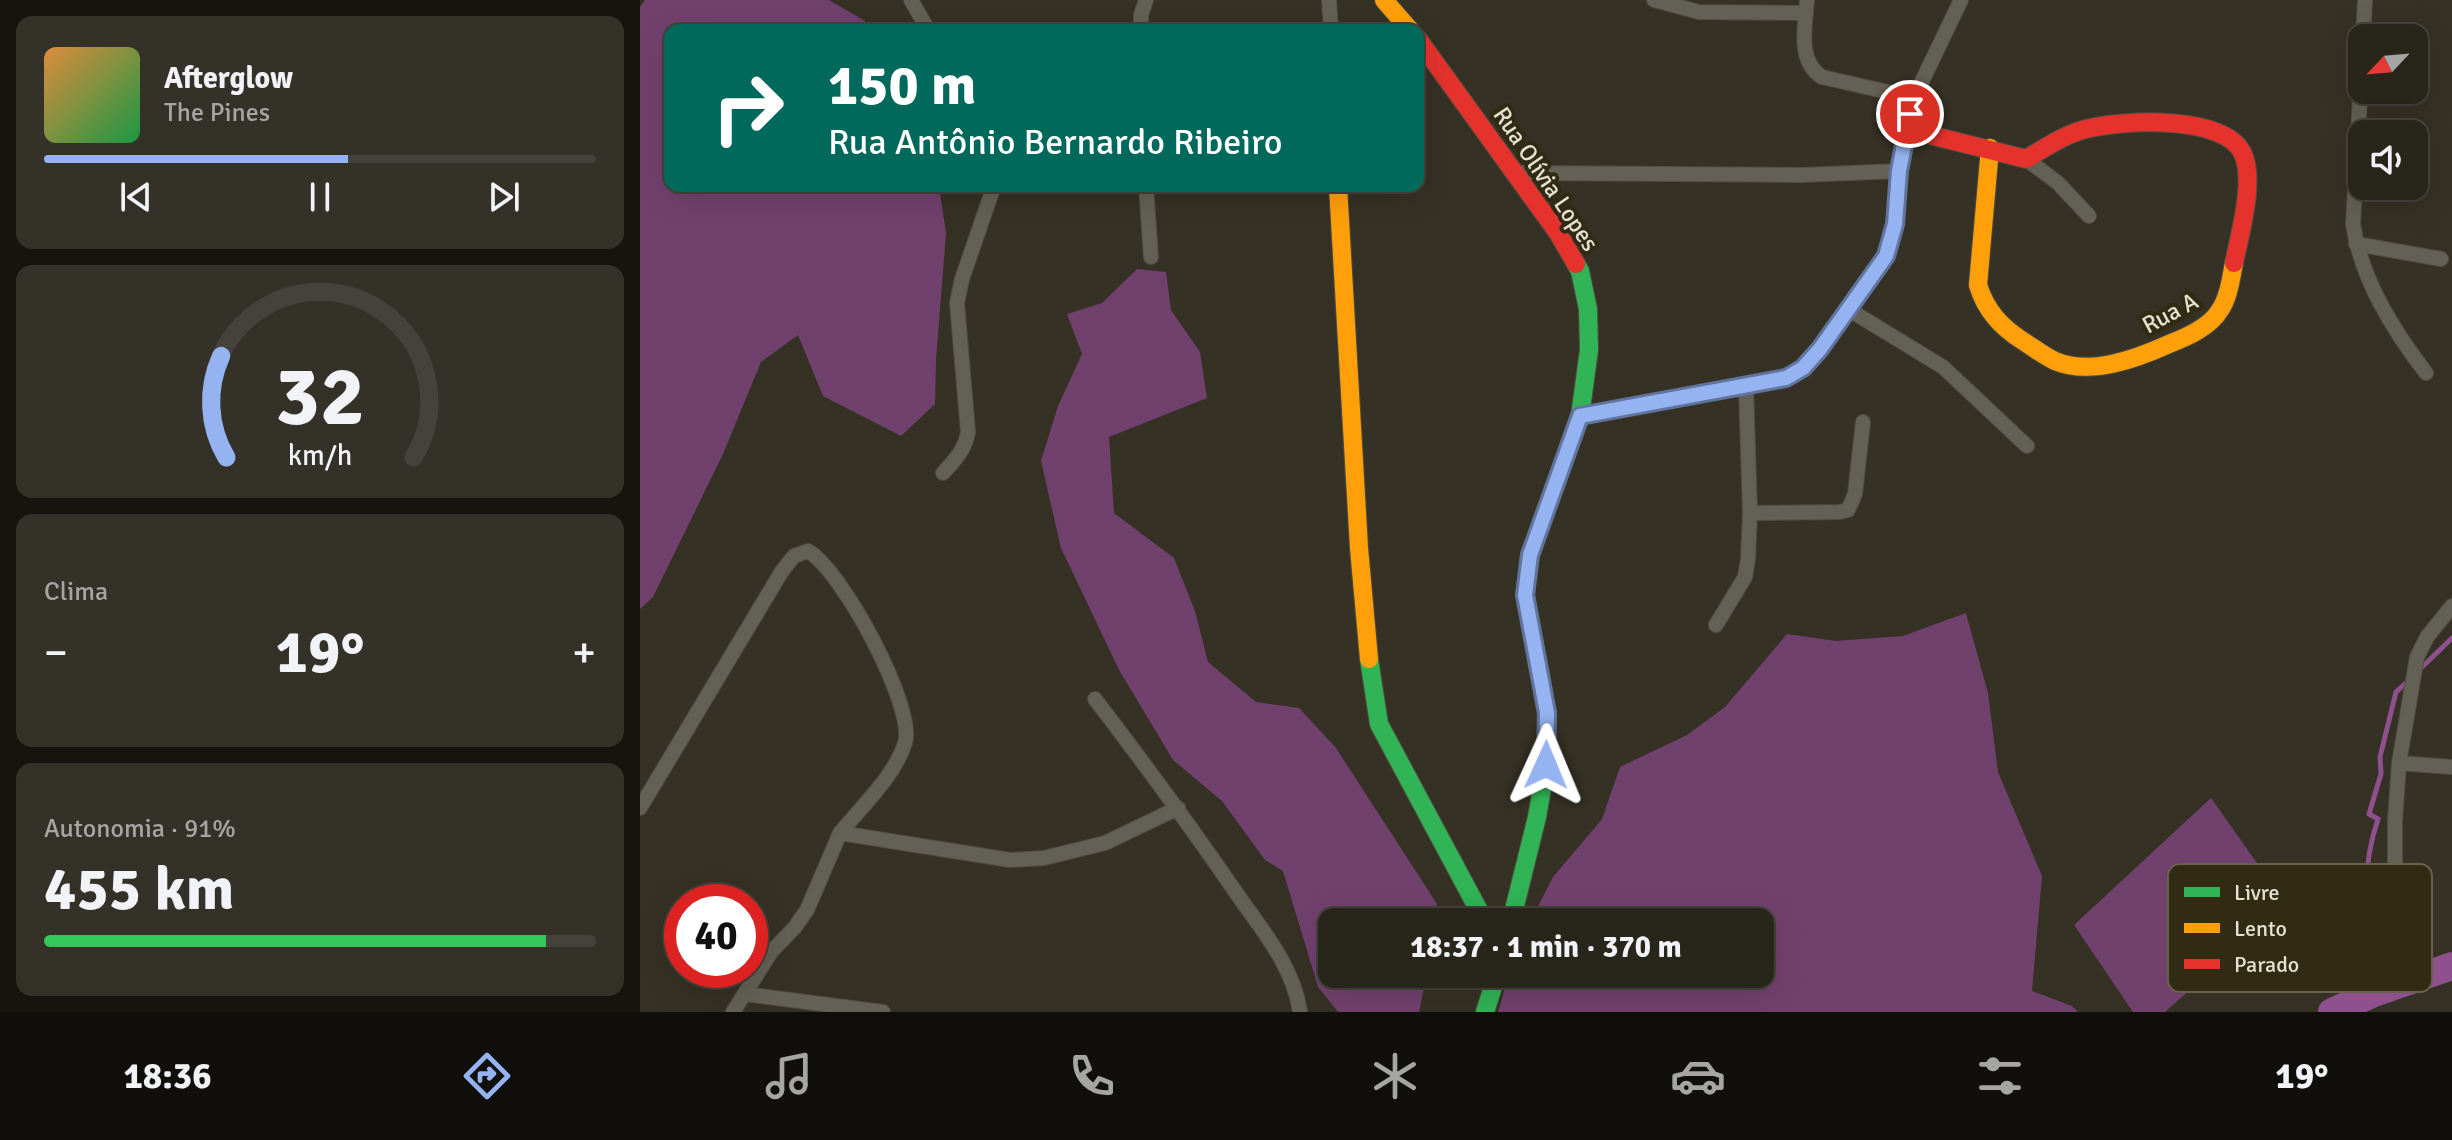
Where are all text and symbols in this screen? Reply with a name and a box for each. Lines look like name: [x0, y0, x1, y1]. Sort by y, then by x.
north arrow: [2348, 24, 2428, 104]
map controls: [2348, 24, 2428, 200]
text: 150 m: [828, 51, 976, 120]
icon: right: [696, 56, 800, 160]
text: Afterglow: [164, 60, 293, 97]
pin: [1876, 80, 1944, 148]
icon: arrive: [1888, 92, 1932, 136]
text: The Pines: [164, 97, 270, 129]
street label: Rua Olívia Lopes: [1487, 101, 1605, 257]
text: Rua Antônio Bernardo Ribeiro: [828, 120, 1282, 165]
button: sound: [2348, 120, 2428, 200]
icon: previous: [114, 175, 158, 219]
icon: pause: [298, 175, 342, 219]
icon: next: [482, 175, 526, 219]
street label: Rua A: [2137, 286, 2203, 340]
text: 32: [275, 345, 365, 447]
text: km/h: [288, 438, 352, 473]
text: Clima: [44, 576, 108, 608]
text: 19°: [276, 616, 364, 690]
text: −: [44, 626, 68, 680]
text: +: [572, 626, 596, 680]
position arrow: [1504, 723, 1588, 807]
text: Autonomia · 91%: [44, 813, 236, 845]
text: 455 km: [44, 853, 234, 927]
legend: [2168, 864, 2432, 992]
text: Livre: [2234, 879, 2280, 906]
speed limit sign: 40: [664, 884, 768, 988]
text: Lento: [2234, 915, 2287, 942]
text: 18:37 · 1 min · 370 m: [1410, 929, 1682, 966]
text: Parado: [2234, 951, 2299, 978]
icon: directions: [459, 1048, 515, 1104]
icon: music: [761, 1048, 817, 1104]
icon: phone: [1064, 1048, 1120, 1104]
icon: climate: [1367, 1048, 1423, 1104]
icon: car: [1670, 1048, 1726, 1104]
icon: filters: [1972, 1048, 2028, 1104]
text: 18:36: [123, 1054, 212, 1099]
text: 19°: [2275, 1054, 2329, 1099]

